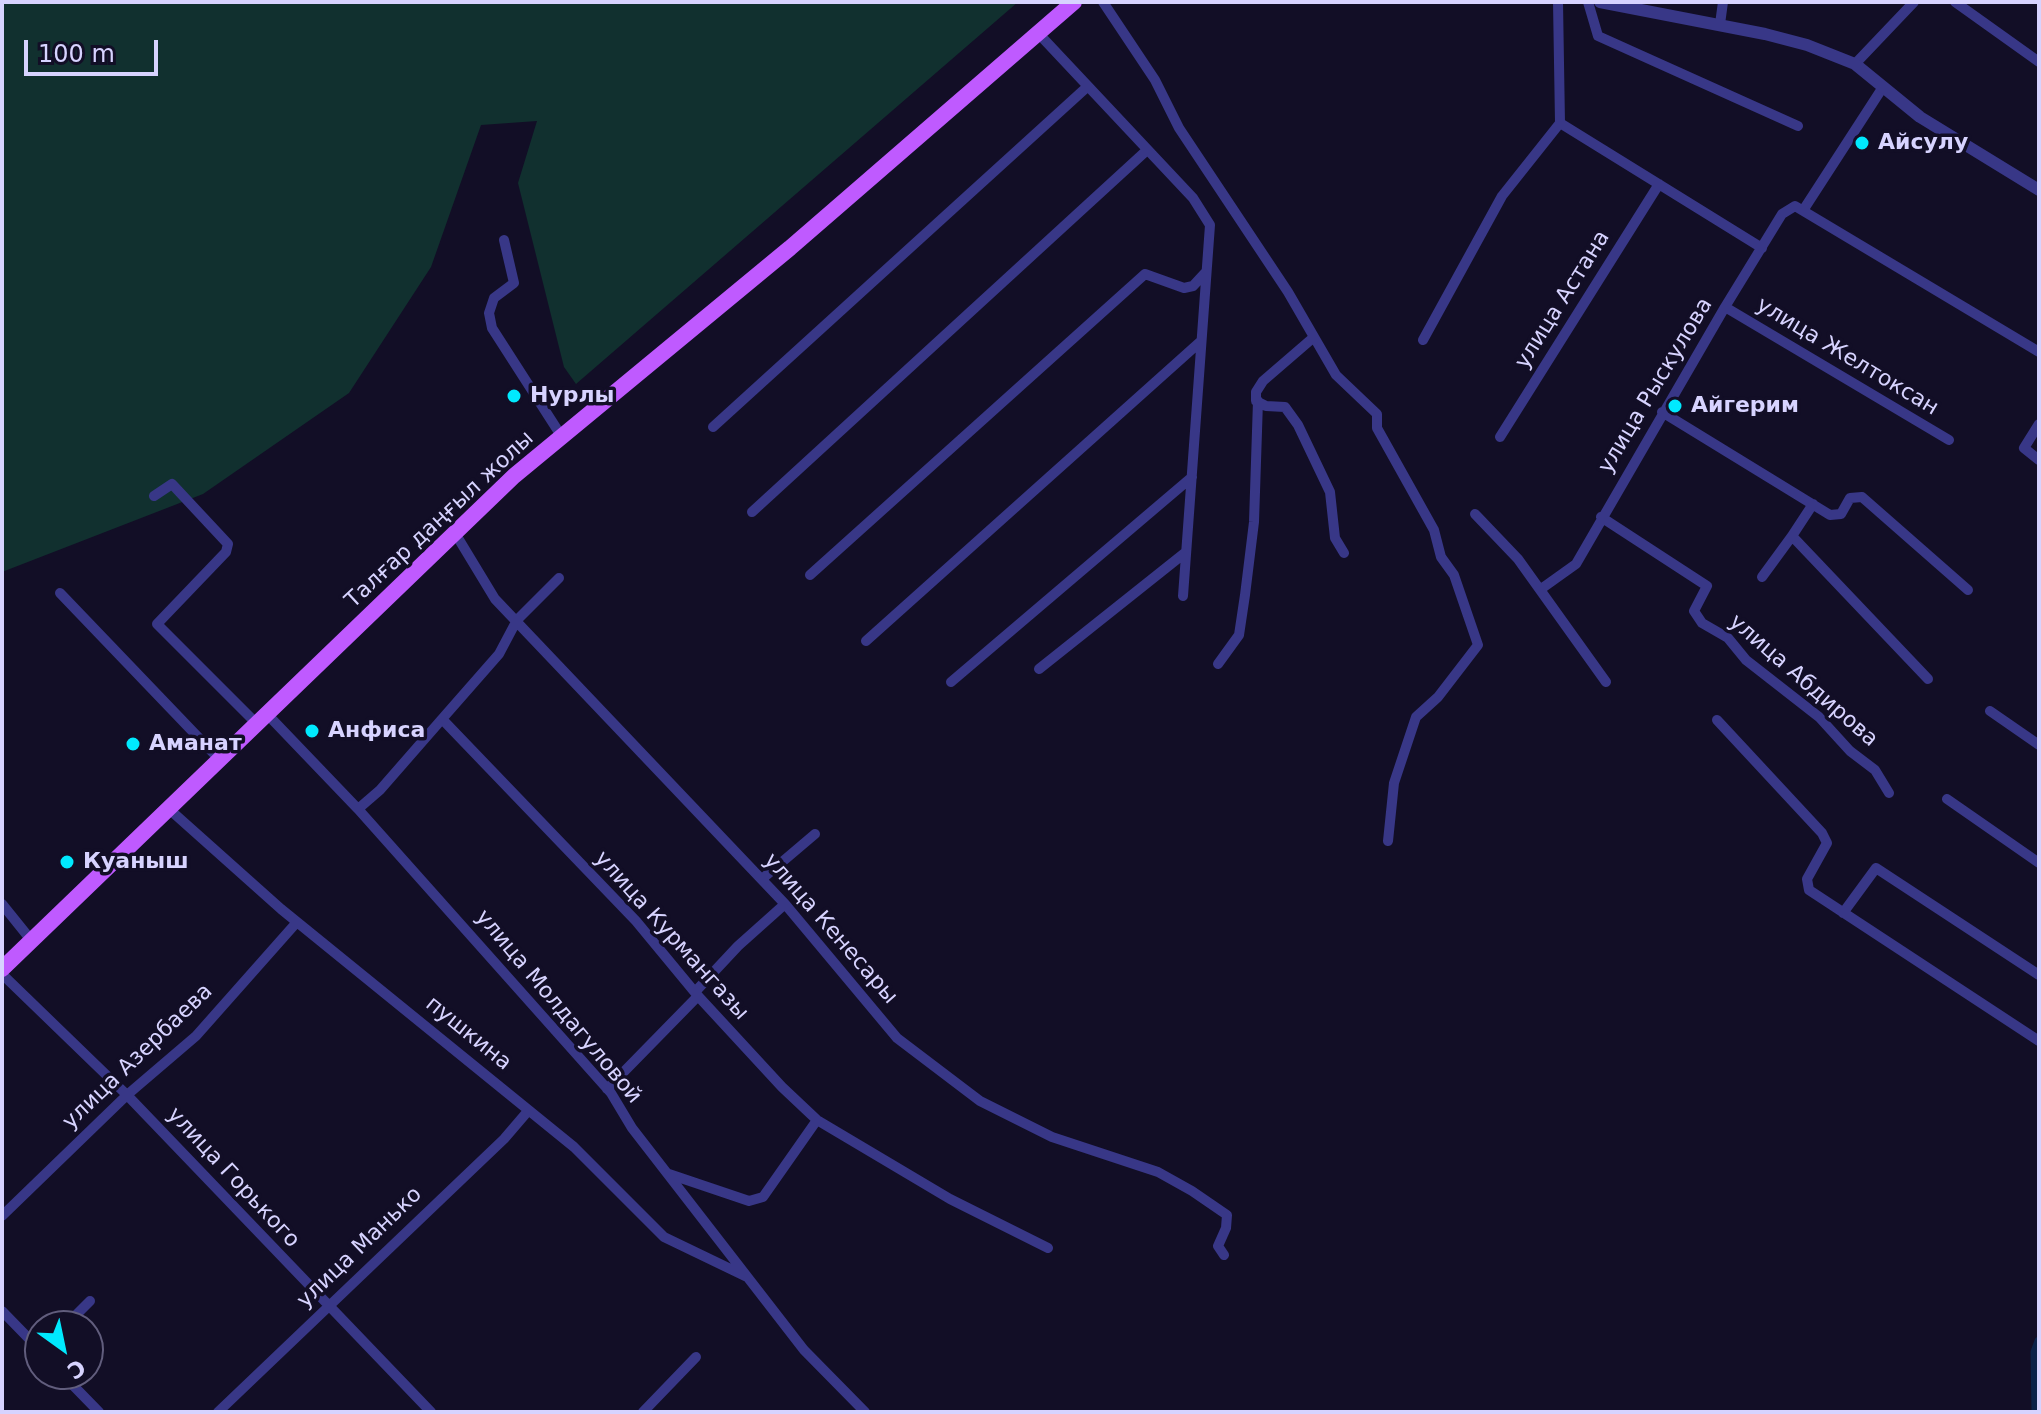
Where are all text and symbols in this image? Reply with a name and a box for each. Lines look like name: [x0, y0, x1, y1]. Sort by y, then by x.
scale bar: [28, 24, 162, 74]
text: 100 m: [38, 40, 115, 68]
place label: Айсулу: [1878, 130, 1968, 156]
marker: Айсулу: [1853, 134, 1871, 152]
street label: улица Астана: [1510, 226, 1616, 374]
street label: улица Желтоксан: [1751, 292, 1943, 422]
street label: улица Рыскулова: [1593, 294, 1719, 478]
place label: Нурлы: [530, 383, 615, 409]
marker: Нурлы: [505, 387, 523, 405]
place label: Айгерим: [1691, 393, 1799, 419]
marker: Айгерим: [1666, 397, 1684, 415]
street label: Талғар даңғыл жолы: [340, 426, 540, 614]
street label: улица Абдирова: [1723, 609, 1883, 753]
place label: Анфиса: [328, 718, 425, 744]
marker: Анфиса: [303, 722, 321, 740]
place label: Аманат: [149, 731, 242, 757]
marker: Аманат: [124, 735, 142, 753]
street label: улица Курмангазы: [588, 846, 754, 1026]
street label: улица Кенесары: [757, 848, 903, 1010]
place label: Куаныш: [83, 849, 189, 875]
marker: Куаныш: [58, 853, 76, 871]
street label: улица Молдагуловой: [469, 905, 647, 1109]
street label: улица Азербаева: [58, 979, 218, 1135]
street label: пушкина: [420, 991, 516, 1077]
street label: улица Горького: [161, 1102, 305, 1254]
street label: улица Манько: [292, 1182, 428, 1314]
north arrow: [24, 1310, 104, 1390]
text: С: [63, 1354, 90, 1384]

